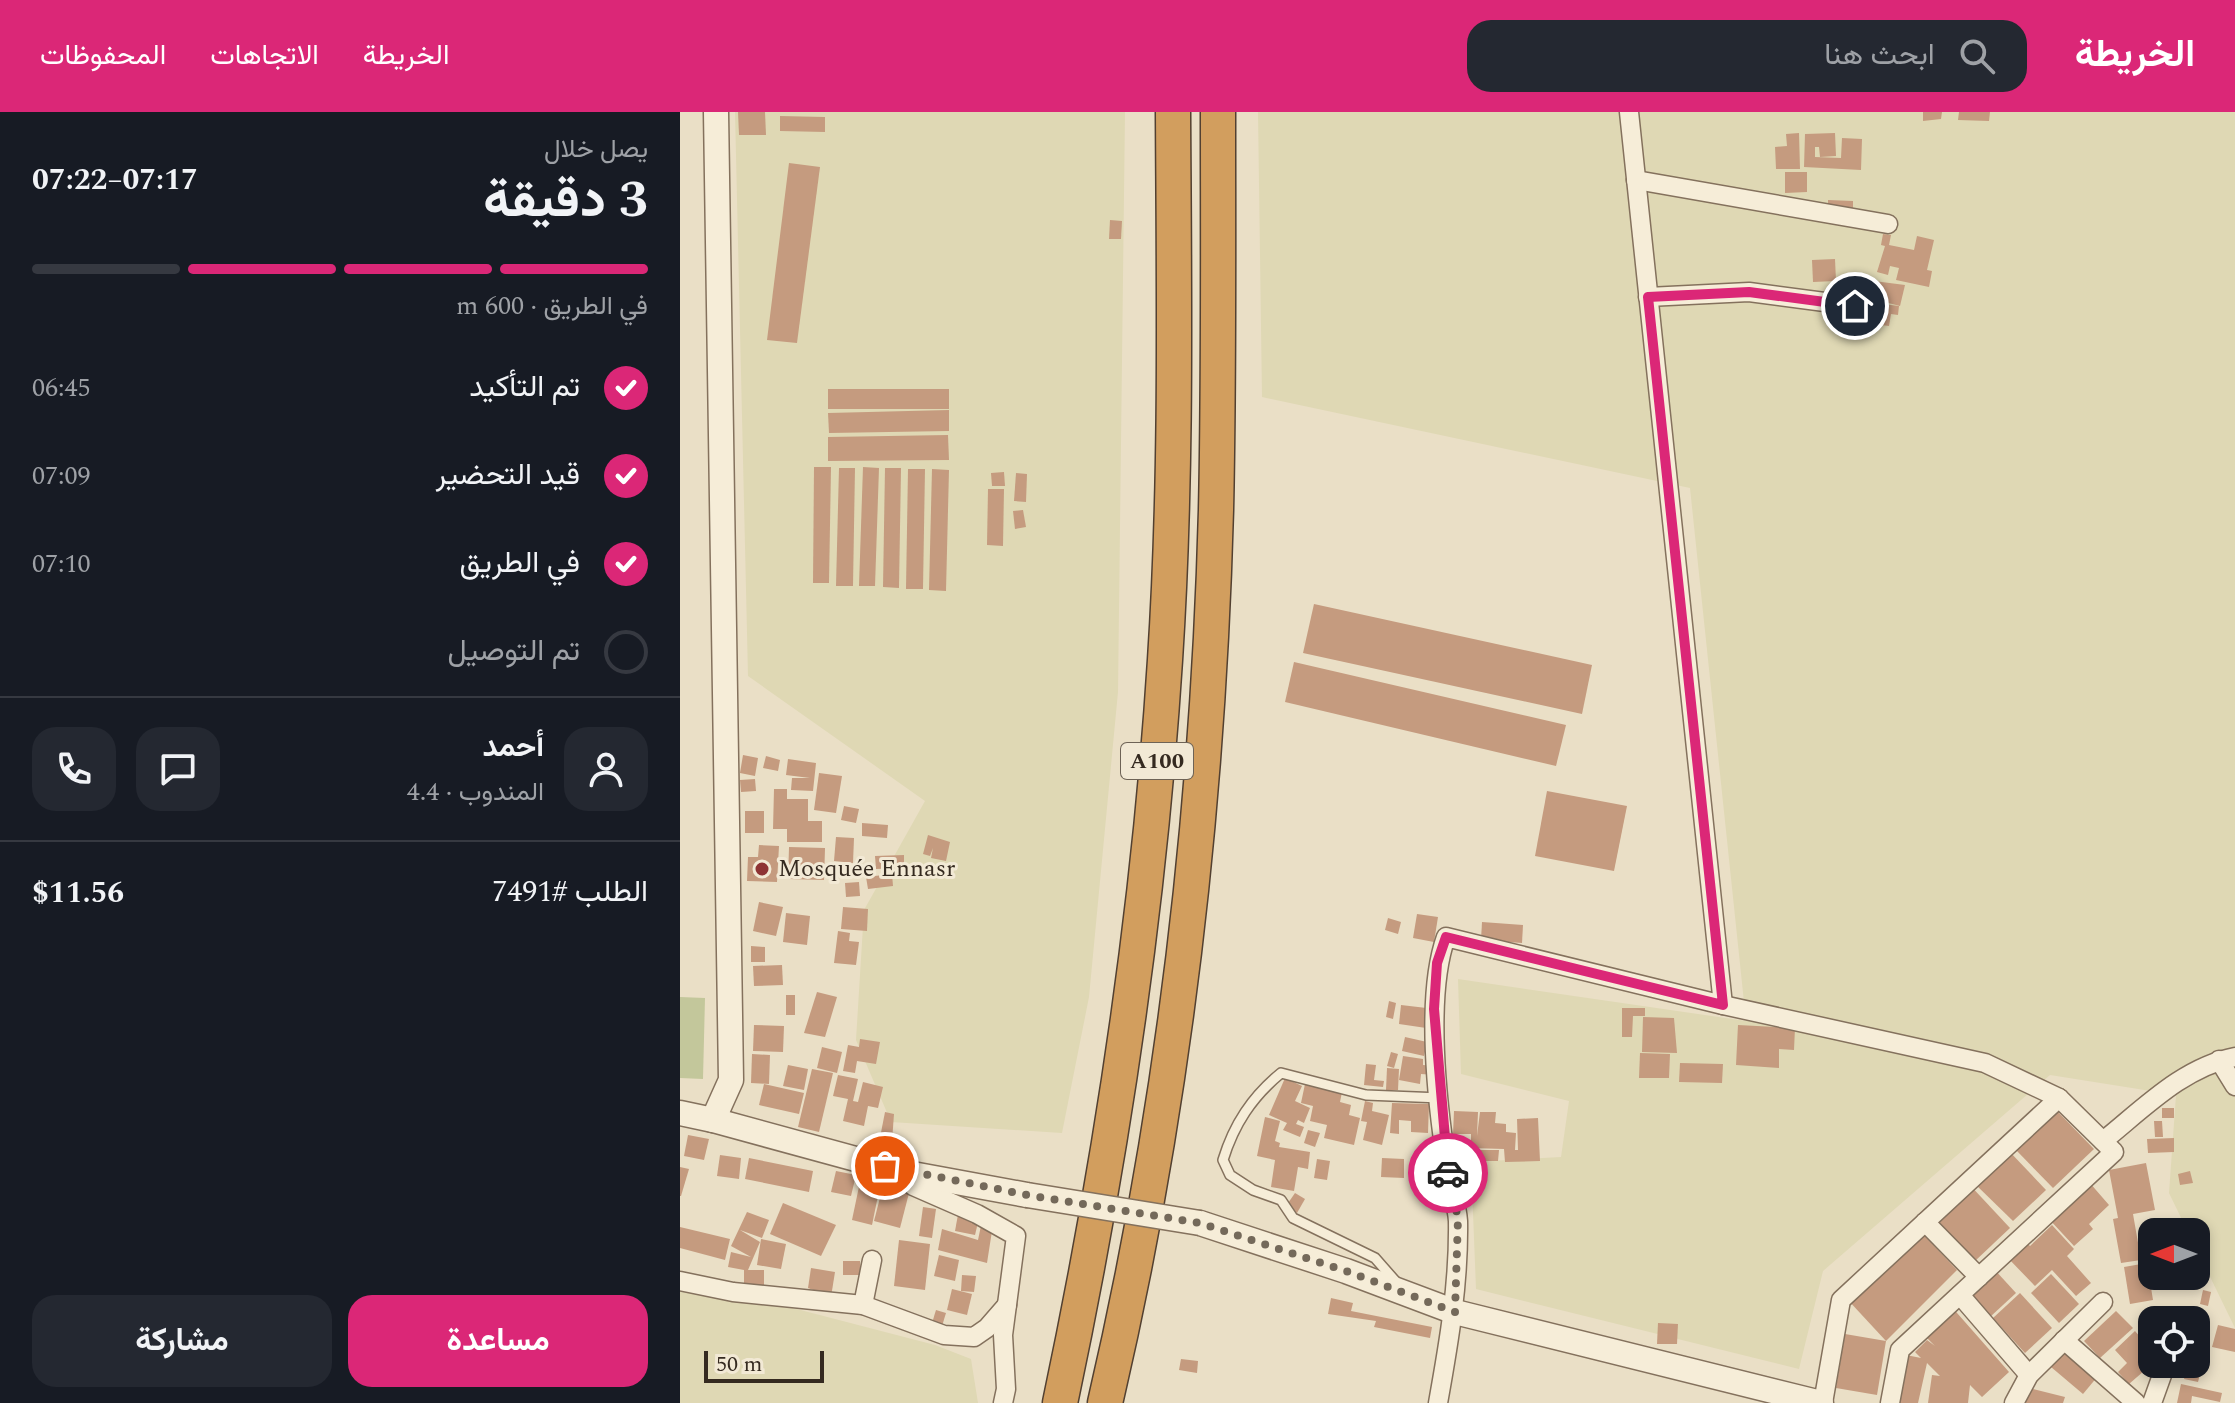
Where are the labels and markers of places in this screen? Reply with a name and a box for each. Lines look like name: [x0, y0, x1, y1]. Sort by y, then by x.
pin: [1821, 272, 1889, 340]
place label: Mosquée Ennasr: [778, 851, 956, 887]
marker: Mosquée Ennasr: [753, 860, 771, 878]
pin: [851, 1132, 919, 1200]

